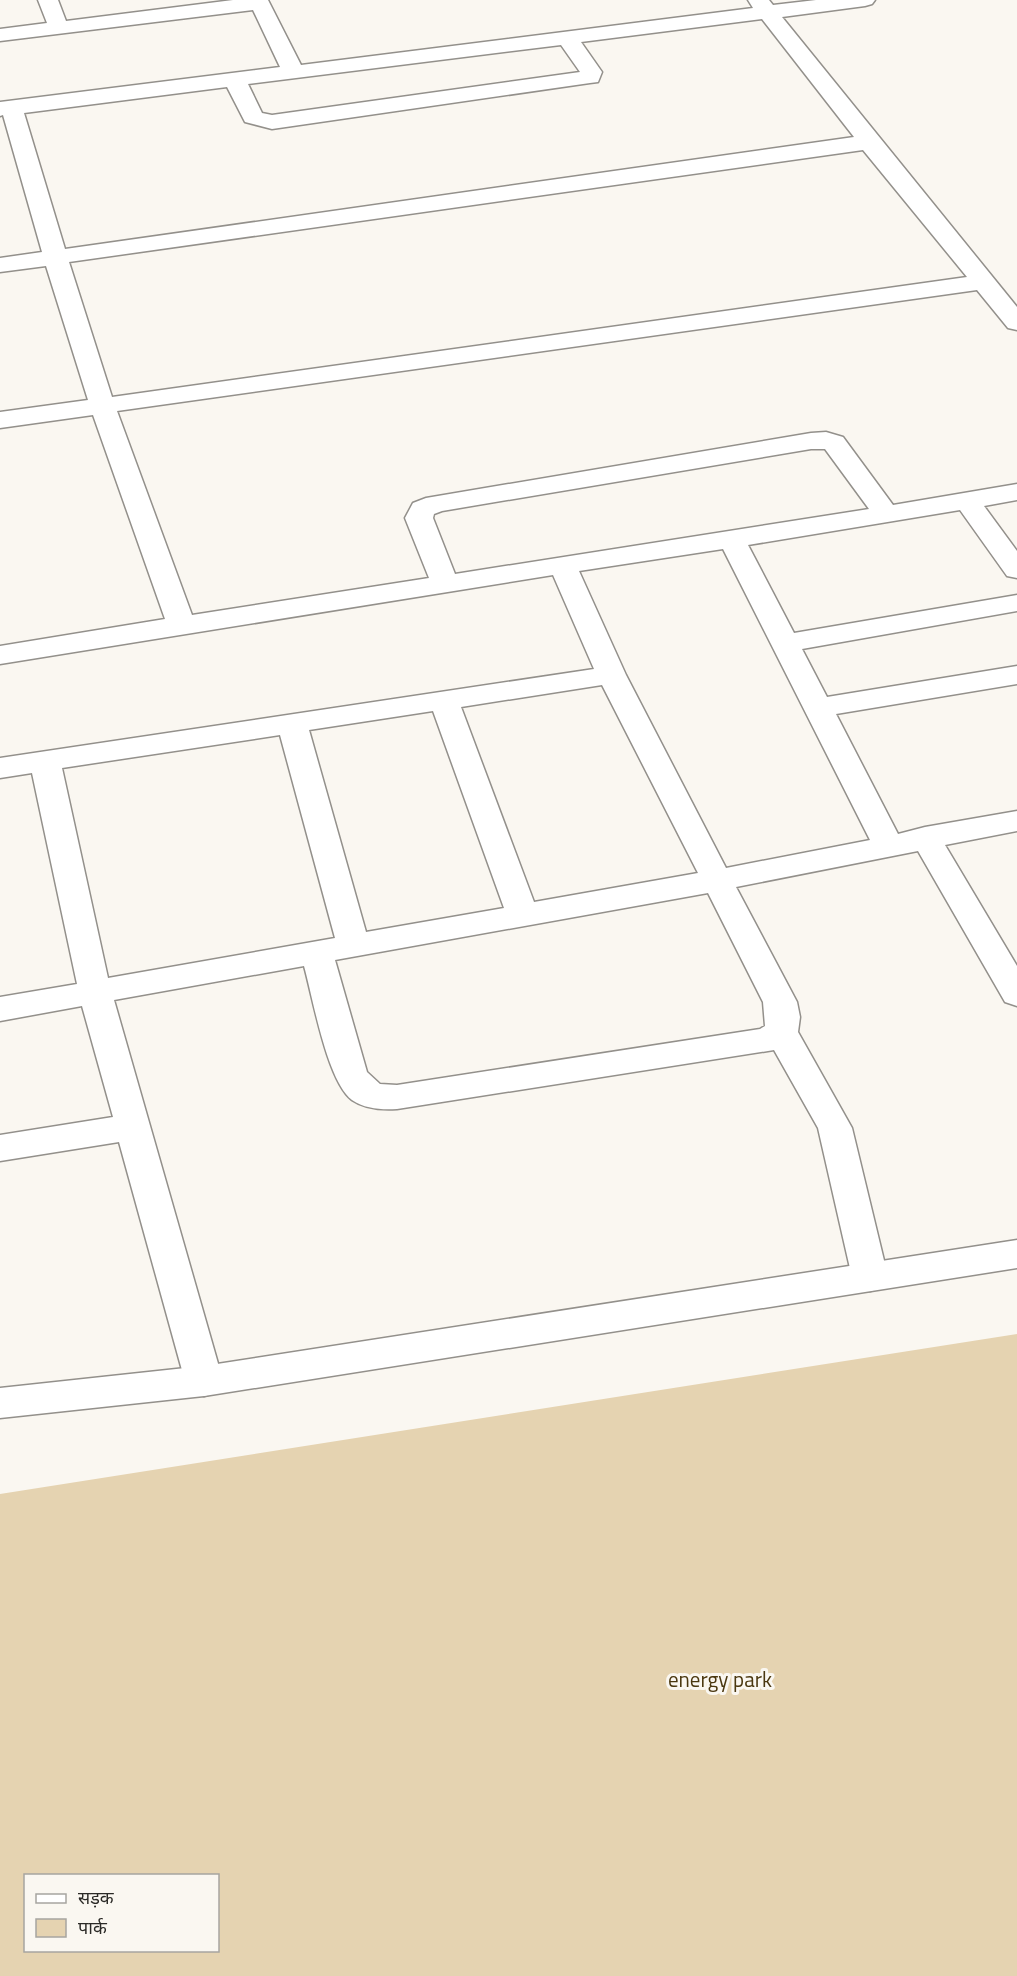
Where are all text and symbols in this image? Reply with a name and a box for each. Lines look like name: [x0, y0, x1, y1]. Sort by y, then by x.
park label: energy park: [668, 1663, 772, 1695]
legend: [24, 1874, 219, 1952]
text: सड़क: [78, 1884, 115, 1911]
text: पार्क: [78, 1914, 108, 1941]

